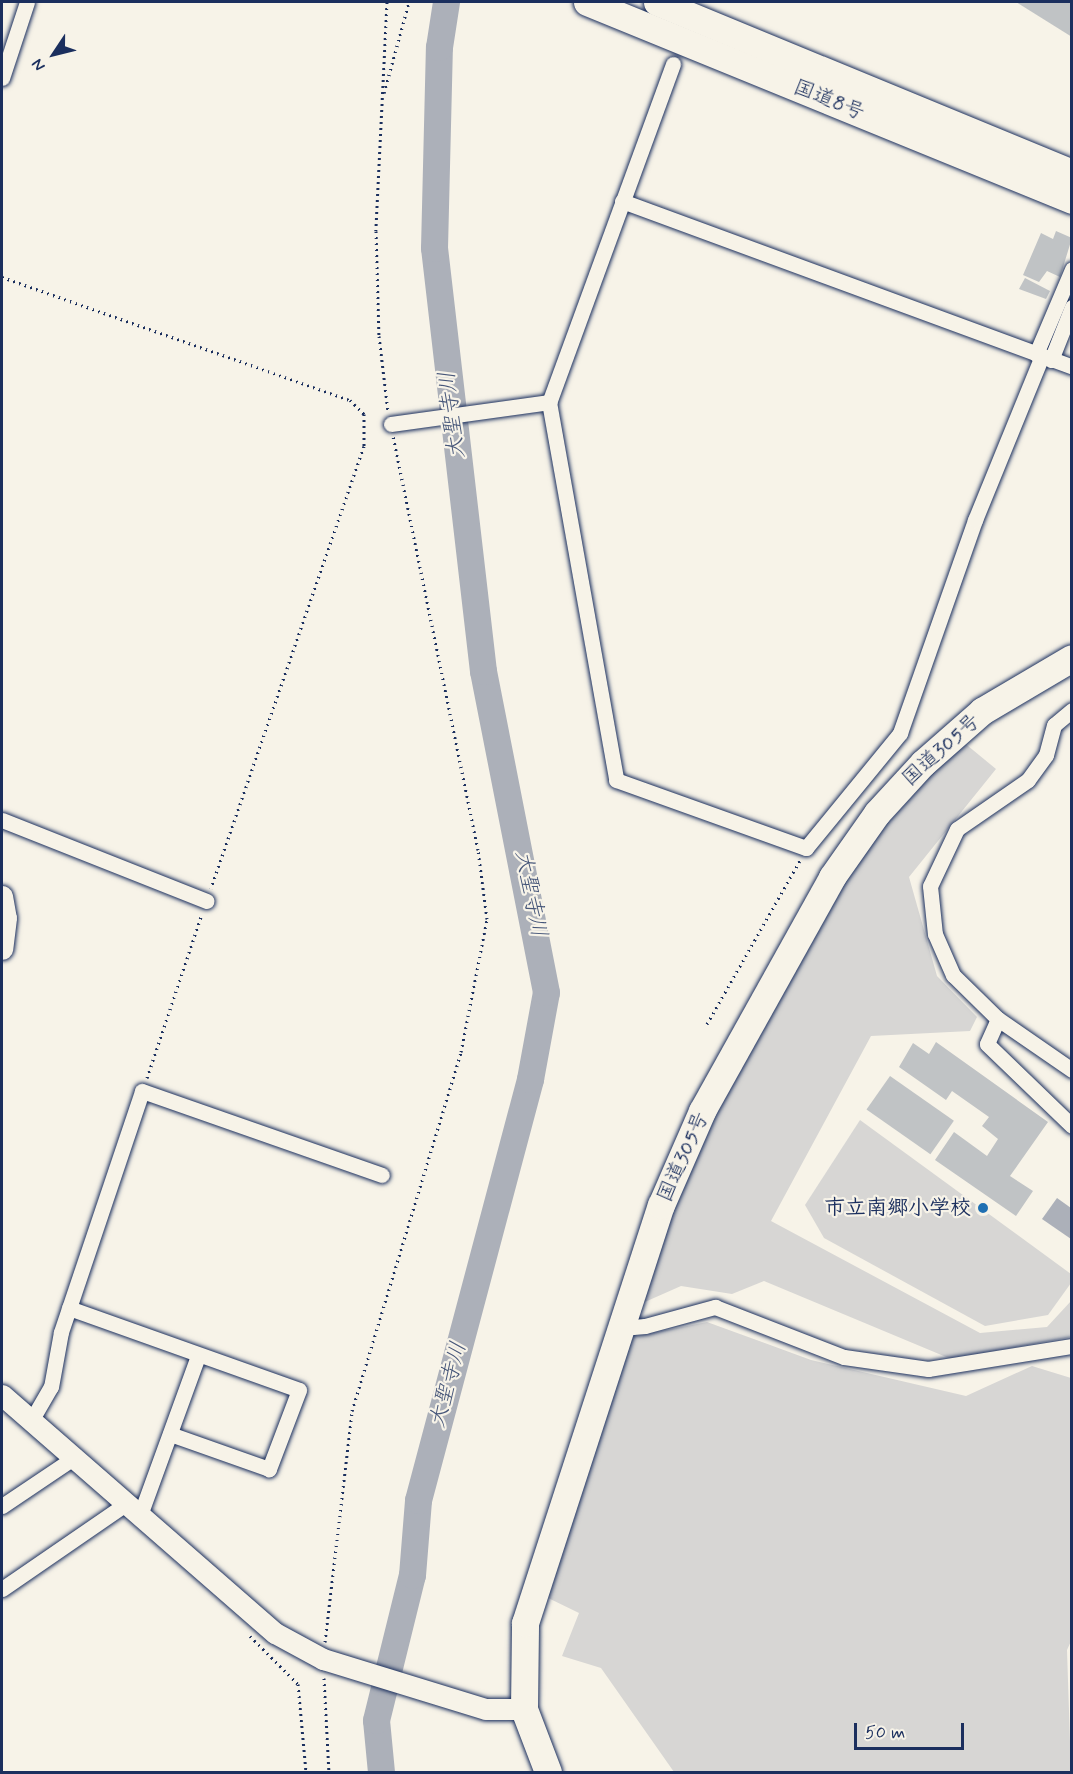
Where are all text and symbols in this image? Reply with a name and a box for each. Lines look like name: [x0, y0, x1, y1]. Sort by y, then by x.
north arrow: [24, 24, 84, 84]
text: N: [27, 54, 51, 75]
street label: 国道8号: [790, 74, 868, 126]
water label: 大聖寺川: [435, 370, 471, 460]
street label: 国道305号: [897, 708, 985, 792]
water label: 大聖寺川: [509, 848, 551, 940]
street label: 国道305号: [652, 1108, 714, 1206]
place label: 市立南郷小学校: [824, 1195, 971, 1221]
marker: 市立南郷小学校: [976, 1201, 990, 1215]
water label: 大聖寺川: [425, 1339, 473, 1431]
scale bar: [857, 1711, 966, 1749]
text: 50 m: [865, 1721, 905, 1745]

